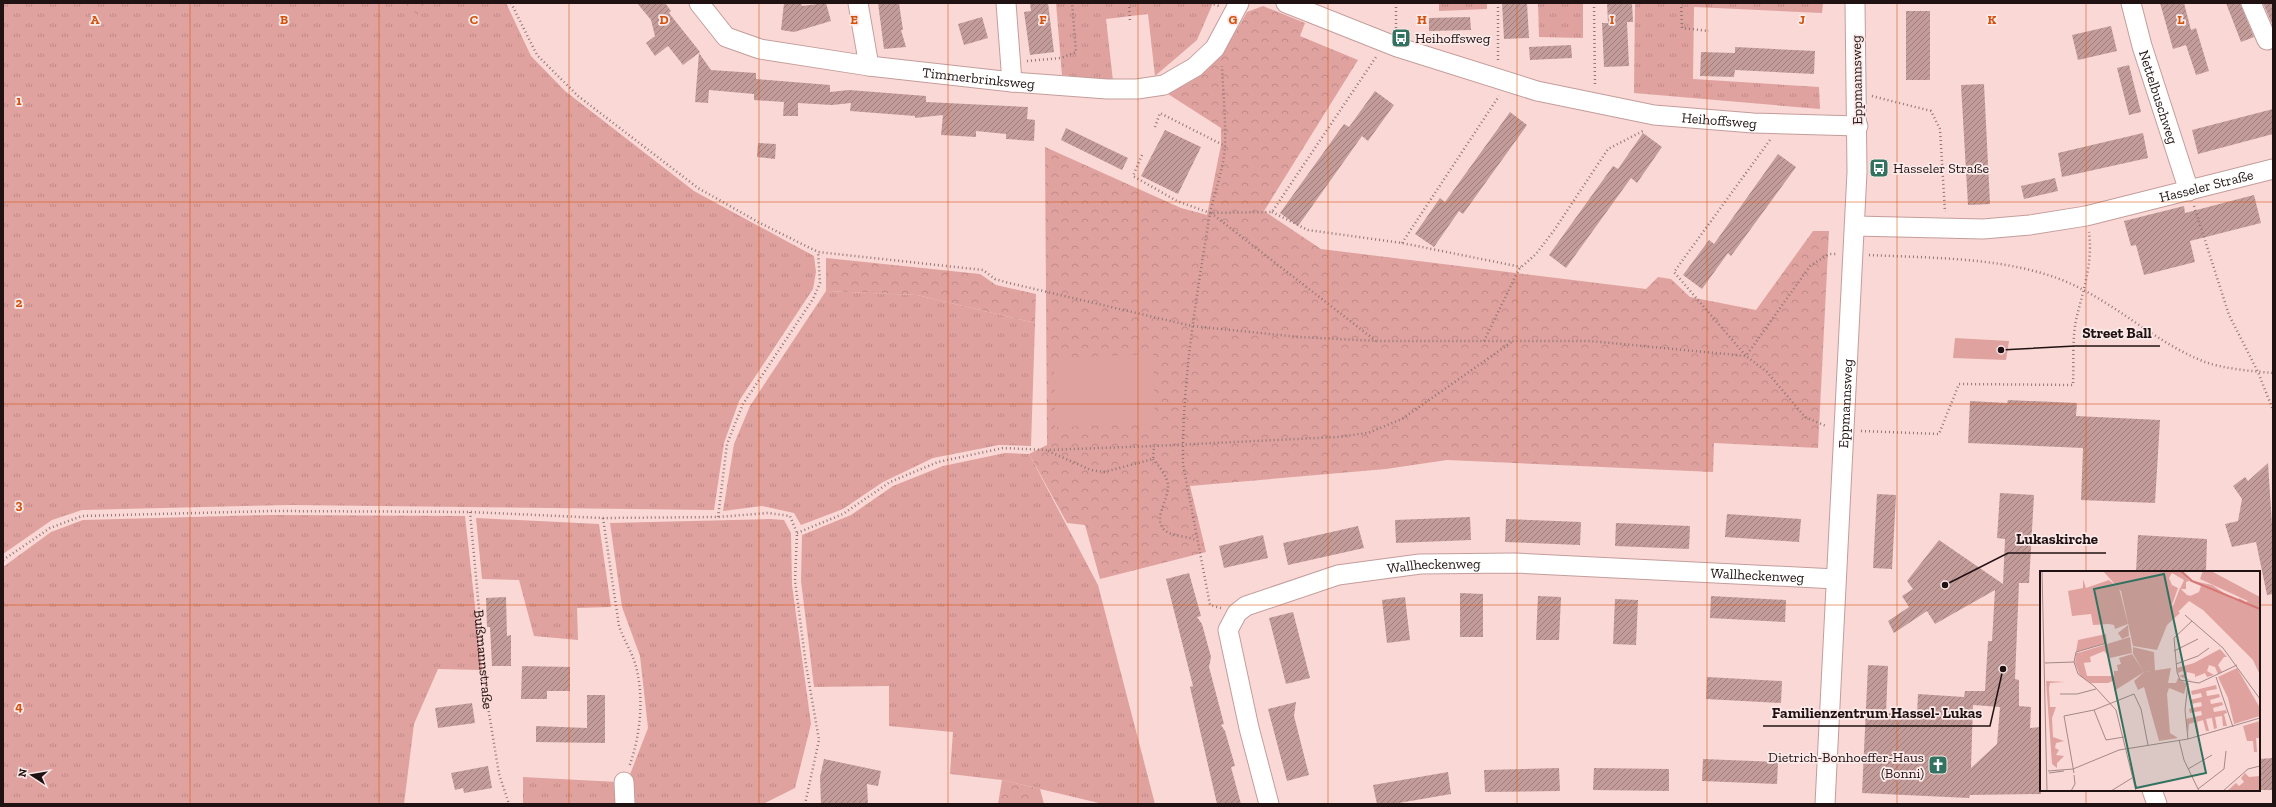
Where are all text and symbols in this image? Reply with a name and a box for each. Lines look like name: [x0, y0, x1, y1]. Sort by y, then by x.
text: A: [91, 12, 100, 27]
text: B: [280, 12, 288, 27]
text: C: [470, 12, 478, 27]
text: D: [659, 12, 669, 27]
text: E: [850, 12, 858, 27]
text: F: [1039, 12, 1047, 27]
text: G: [1229, 12, 1238, 27]
text: H: [1417, 12, 1427, 27]
text: I: [1610, 12, 1615, 27]
text: J: [1799, 12, 1805, 27]
text: K: [1988, 12, 1997, 27]
text: L: [2177, 12, 2185, 27]
bus stop icon: Heihoffsweg: [1390, 27, 1412, 49]
place label: Heihoffsweg: [1415, 30, 1491, 47]
street label: Eppmannsweg: [1848, 35, 1866, 125]
street label: Nettelbuschweg: [2135, 48, 2182, 146]
street label: Timmerbrinksweg: [921, 64, 1036, 92]
text: 1: [16, 93, 22, 108]
street label: Heihoffsweg: [1681, 109, 1758, 132]
bus stop icon: Hasseler Straße: [1868, 157, 1890, 179]
place label: Hasseler Straße: [1893, 160, 1990, 177]
street label: Hasseler Straße: [2158, 166, 2256, 206]
text: 2: [16, 295, 23, 310]
callout: Street Ball: [2075, 319, 2160, 346]
text: Street Ball: [2082, 324, 2152, 342]
street label: Eppmannsweg: [1835, 358, 1856, 449]
text: 3: [16, 497, 23, 512]
callout: Lukaskirche: [2008, 526, 2106, 553]
text: Lukaskirche: [2016, 530, 2098, 548]
street label: Wallheckenweg: [1386, 555, 1481, 577]
street label: Wallheckenweg: [1710, 564, 1805, 586]
inset map: [2040, 571, 2260, 791]
street label: Bußmannstraße: [471, 609, 497, 710]
text: 4: [15, 699, 23, 714]
callout: Familienzentrum Hassel- Lukas: [1763, 699, 1990, 726]
text: Familienzentrum Hassel- Lukas: [1772, 704, 1982, 722]
place label: Dietrich-Bonhoeffer-Haus (Bonni): [1768, 749, 1924, 782]
church icon: Dietrich-Bonhoeffer-Haus (Bonni): [1927, 754, 1949, 776]
north arrow: [12, 755, 52, 795]
text: N: [15, 767, 30, 778]

